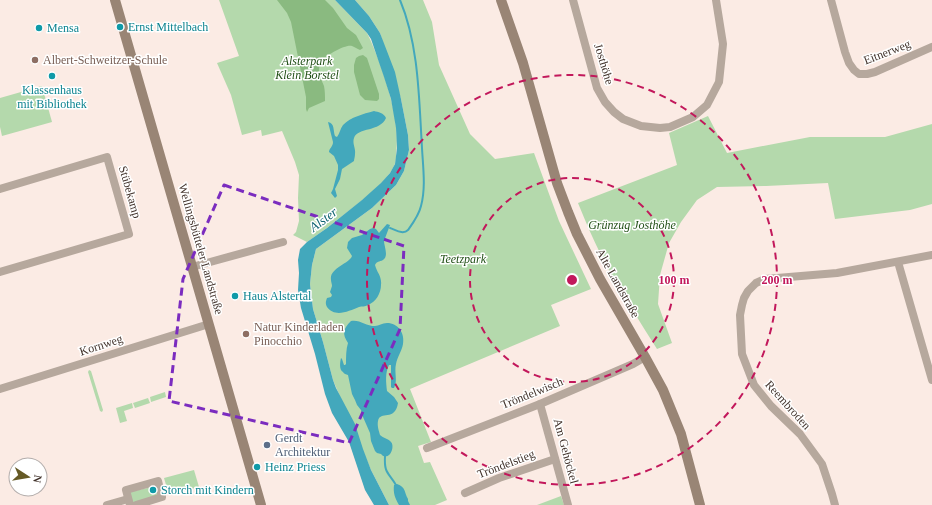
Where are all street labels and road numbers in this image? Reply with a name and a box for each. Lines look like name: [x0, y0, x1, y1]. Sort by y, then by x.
street label: Eitnerweg: [861, 37, 913, 67]
street label: Josthöhe: [591, 42, 617, 86]
street label: Stübekamp: [116, 164, 144, 220]
street label: Wellingsbütteler Landstraße: [176, 182, 226, 316]
street label: Alte Landstraße: [593, 246, 643, 320]
street label: Kornweg: [78, 331, 124, 359]
street label: Tröndelwisch: [499, 374, 565, 412]
street label: Reembroden: [762, 378, 814, 432]
street label: Am Gehöckel: [551, 417, 582, 486]
street label: Tröndelstieg: [475, 447, 537, 481]

